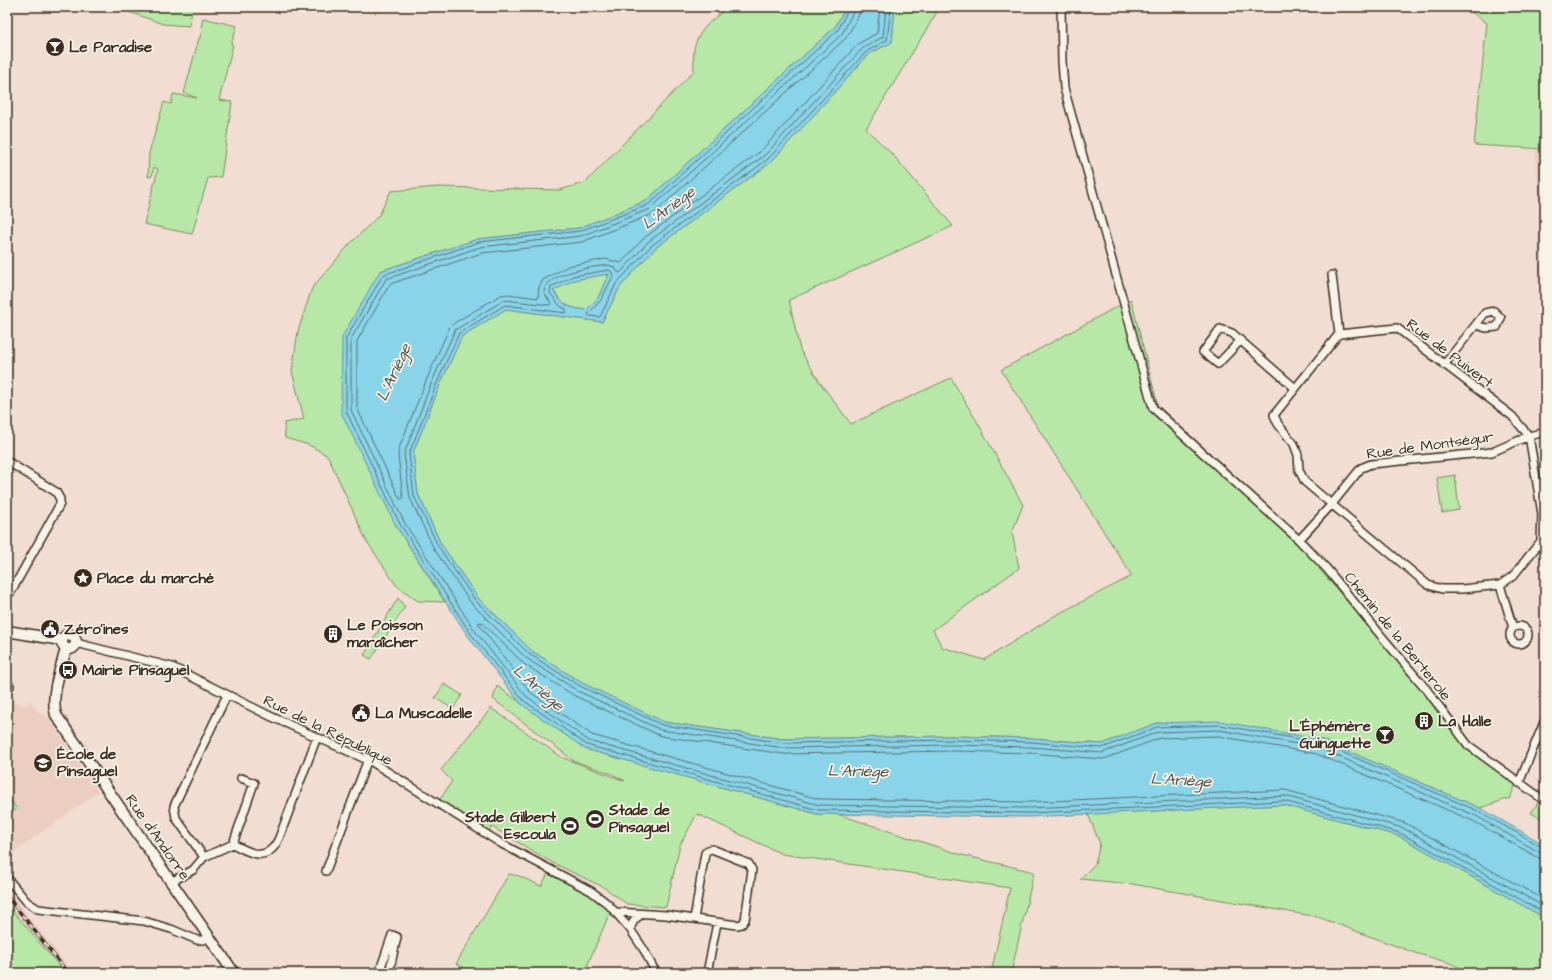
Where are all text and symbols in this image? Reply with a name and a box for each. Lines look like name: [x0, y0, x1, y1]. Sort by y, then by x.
bar icon: Le Paradise: [44, 36, 66, 58]
place label: Le Paradise: [69, 37, 152, 58]
water label: L'Ariège: [638, 180, 701, 235]
street label: Rue de Puivert: [1402, 314, 1498, 393]
water label: L'Ariège: [371, 339, 418, 405]
street label: Rue de Montségur: [1365, 426, 1495, 466]
place icon: Place du marché: [72, 567, 94, 589]
place label: Place du marché: [97, 568, 214, 589]
street label: Chemin de la Berterole: [1339, 568, 1456, 705]
place label: Le Poisson maraîcher: [347, 615, 423, 653]
public building icon: Zéro'ines: [39, 618, 61, 640]
place label: Zéro'ines: [64, 619, 129, 640]
building icon: Le Poisson maraîcher: [322, 623, 344, 645]
bus stop icon: Mairie Pinsaguel: [57, 659, 79, 681]
place label: Mairie Pinsaguel: [82, 660, 190, 683]
water label: L'Ariège: [508, 660, 569, 718]
street label: Rue de la République: [260, 690, 396, 771]
public building icon: La Muscadelle: [350, 702, 372, 724]
place label: La Muscadelle: [375, 703, 472, 724]
building icon: La Halle: [1413, 710, 1435, 732]
place label: La Halle: [1438, 711, 1492, 732]
place label: L'Éphémère Guinguette: [1289, 716, 1371, 756]
bar icon: L'Éphémère Guinguette: [1374, 724, 1396, 746]
place label: École de Pinsaguel: [57, 744, 118, 784]
school or university icon: École de Pinsaguel: [32, 752, 54, 774]
water label: L'Ariège: [827, 759, 890, 784]
water label: L'Ariège: [1150, 767, 1213, 794]
street label: Rue d'Andorre: [120, 790, 195, 884]
place label: Stade de Pinsaguel: [608, 800, 670, 840]
place label: Stade Gilbert Escoula: [464, 807, 557, 845]
sports icon: Stade de Pinsaguel: [584, 808, 606, 830]
sports icon: Stade Gilbert Escoula: [559, 815, 581, 837]

